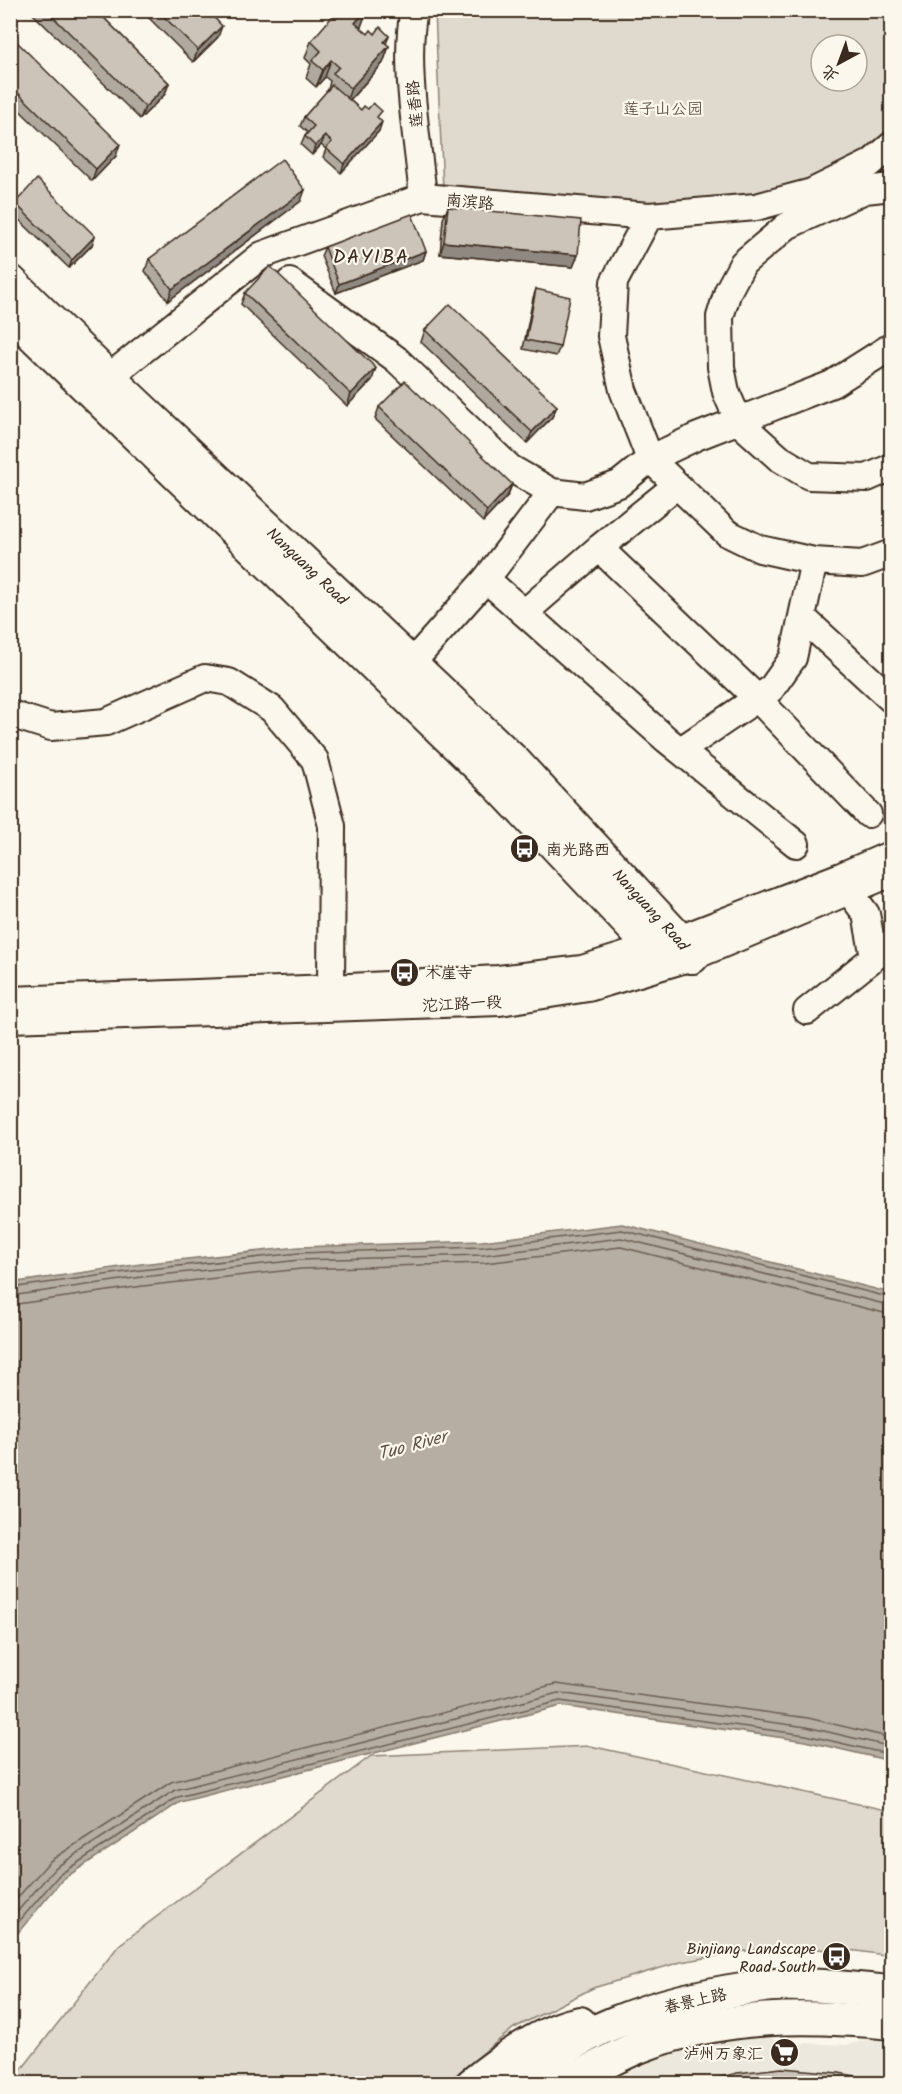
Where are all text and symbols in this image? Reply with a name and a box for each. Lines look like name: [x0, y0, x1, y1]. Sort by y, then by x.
north arrow: [809, 33, 869, 93]
text: 北: [816, 59, 844, 88]
street label: 莲香路: [401, 79, 430, 129]
park label: 莲子山公园: [623, 97, 703, 122]
street label: 南滨路: [445, 188, 495, 217]
district label: DAYIBA: [333, 242, 409, 274]
street label: Nanguang Road: [260, 522, 354, 613]
bus stop icon: 南光路西: [509, 833, 541, 865]
place label: 南光路西: [546, 838, 610, 863]
street label: Nanguang Road: [606, 863, 695, 957]
bus stop icon: 木崖寺: [388, 956, 420, 988]
place label: 木崖寺: [425, 961, 473, 986]
street label: 沱江路一段: [421, 990, 503, 1019]
water label: Tuo River: [375, 1422, 454, 1470]
place label: Binjiang Landscape Road South: [687, 1937, 816, 1980]
bus stop icon: Binjiang Landscape Road South: [821, 1941, 853, 1973]
street label: 春景上路: [661, 1982, 729, 2021]
supermarket icon: 泸州万象汇: [768, 2037, 800, 2069]
place label: 泸州万象汇: [683, 2042, 763, 2067]

